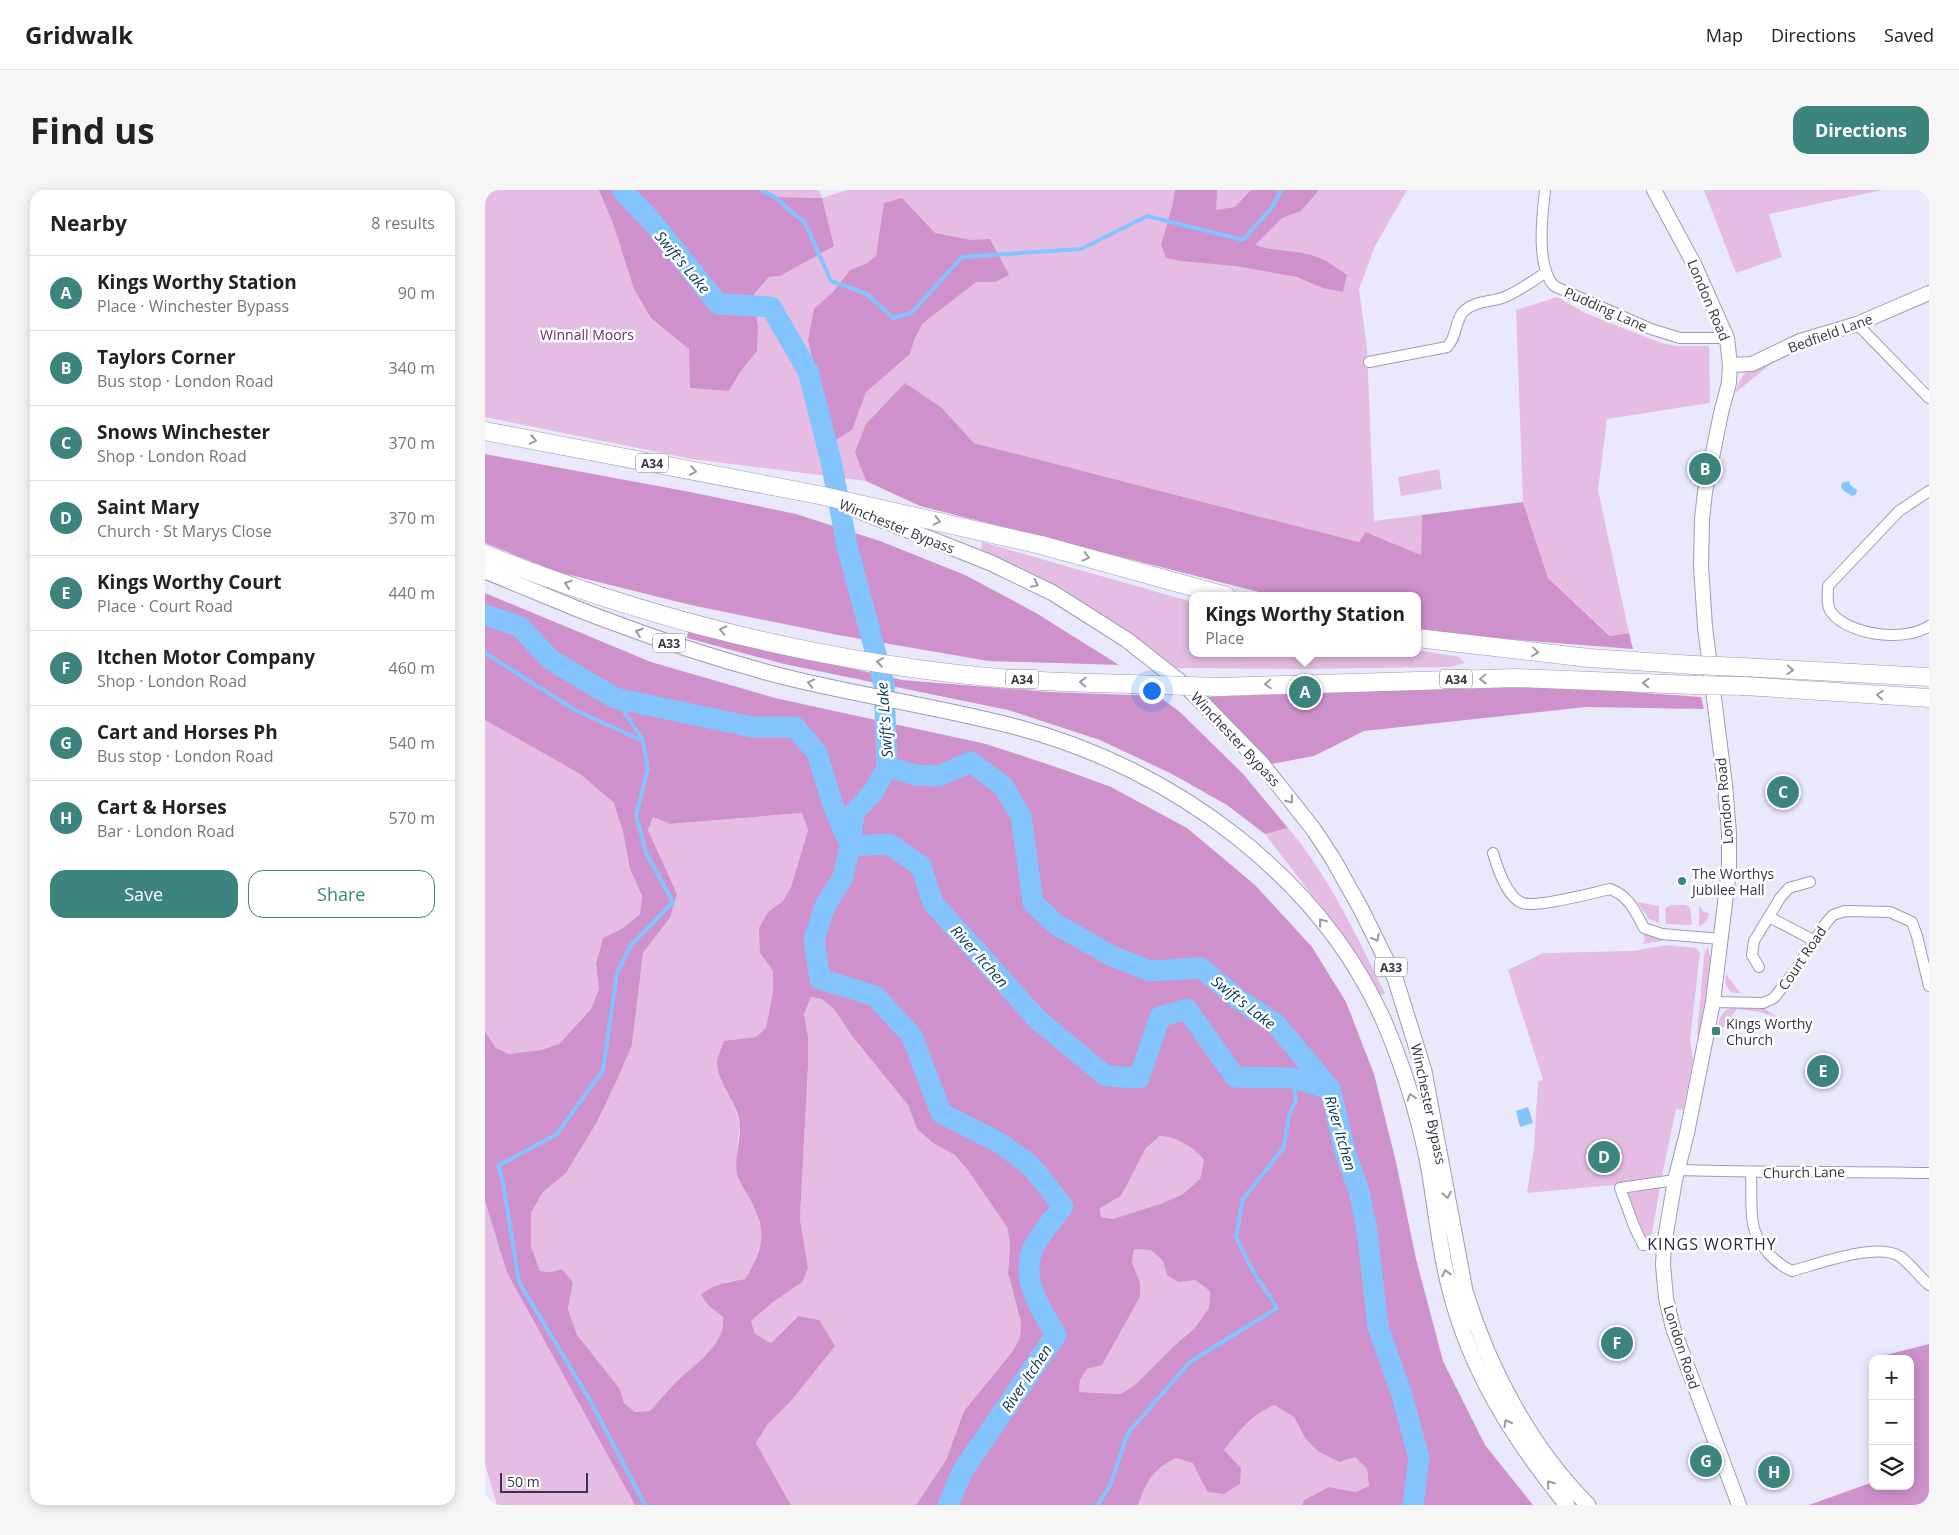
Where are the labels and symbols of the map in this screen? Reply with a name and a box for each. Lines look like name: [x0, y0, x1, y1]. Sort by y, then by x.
water label: Swift's Lake: [651, 227, 715, 298]
street label: London Road: [1683, 256, 1735, 344]
street label: Pudding Lane: [1561, 282, 1651, 336]
street label: Bedfield Lane: [1785, 309, 1875, 357]
park label: Winnall Moors: [540, 325, 634, 344]
one-way arrow: [528, 435, 537, 445]
pin: B: [1689, 450, 1721, 488]
road number: A34: [636, 454, 668, 472]
one-way arrow: [688, 465, 697, 475]
street label: Winchester Bypass: [836, 494, 958, 558]
one-way arrow: [933, 515, 942, 526]
one-way arrow: [1082, 552, 1090, 562]
one-way arrow: [1030, 578, 1039, 588]
one-way arrow: [564, 580, 572, 590]
one-way arrow: [719, 625, 728, 636]
one-way arrow: [635, 628, 644, 638]
road number: A33: [653, 633, 685, 652]
one-way arrow: [1532, 646, 1540, 657]
one-way arrow: [876, 657, 884, 668]
one-way arrow: [1786, 664, 1794, 675]
road number: A34: [1006, 669, 1038, 688]
road number: A34: [1440, 669, 1472, 688]
pin: A: [1289, 673, 1321, 711]
one-way arrow: [1479, 673, 1487, 684]
one-way arrow: [1078, 677, 1086, 688]
one-way arrow: [1641, 677, 1649, 688]
one-way arrow: [807, 678, 816, 689]
your location: [1139, 678, 1165, 704]
one-way arrow: [1264, 679, 1272, 690]
water label: Swift's Lake: [871, 681, 897, 758]
street label: Winchester Bypass: [1187, 688, 1285, 791]
one-way arrow: [1876, 689, 1884, 700]
street label: London Road: [1711, 757, 1737, 845]
pin: C: [1767, 773, 1799, 811]
one-way arrow: [1285, 795, 1294, 804]
place label: The Worthys Jubilee Hall: [1690, 864, 1774, 899]
marker: The Worthys Jubilee Hall: [1676, 875, 1688, 887]
one-way arrow: [1319, 919, 1327, 928]
water label: River Itchen: [947, 921, 1013, 991]
street label: Court Road: [1774, 922, 1830, 994]
one-way arrow: [1370, 933, 1380, 942]
road number: A33: [1375, 958, 1407, 976]
water label: Swift's Lake: [1208, 971, 1280, 1034]
place label: Kings Worthy Church: [1726, 1014, 1813, 1049]
marker: Kings Worthy Church: [1710, 1025, 1722, 1037]
street label: Winchester Bypass: [1407, 1042, 1451, 1166]
pin: E: [1807, 1052, 1839, 1090]
water label: River Itchen: [1321, 1093, 1361, 1173]
one-way arrow: [1407, 1093, 1417, 1101]
pin: D: [1588, 1138, 1620, 1176]
street label: Church Lane: [1763, 1162, 1845, 1182]
one-way arrow: [1442, 1190, 1452, 1199]
district label: KINGS WORTHY: [1647, 1233, 1777, 1255]
one-way arrow: [1441, 1268, 1452, 1277]
street label: London Road: [1660, 1303, 1704, 1391]
pin: F: [1601, 1324, 1633, 1362]
water label: River Itchen: [996, 1340, 1056, 1416]
one-way arrow: [1503, 1419, 1513, 1428]
pin: G: [1690, 1442, 1722, 1480]
pin: H: [1758, 1453, 1790, 1491]
scale bar: [500, 1470, 587, 1493]
one-way arrow: [1548, 1481, 1556, 1490]

